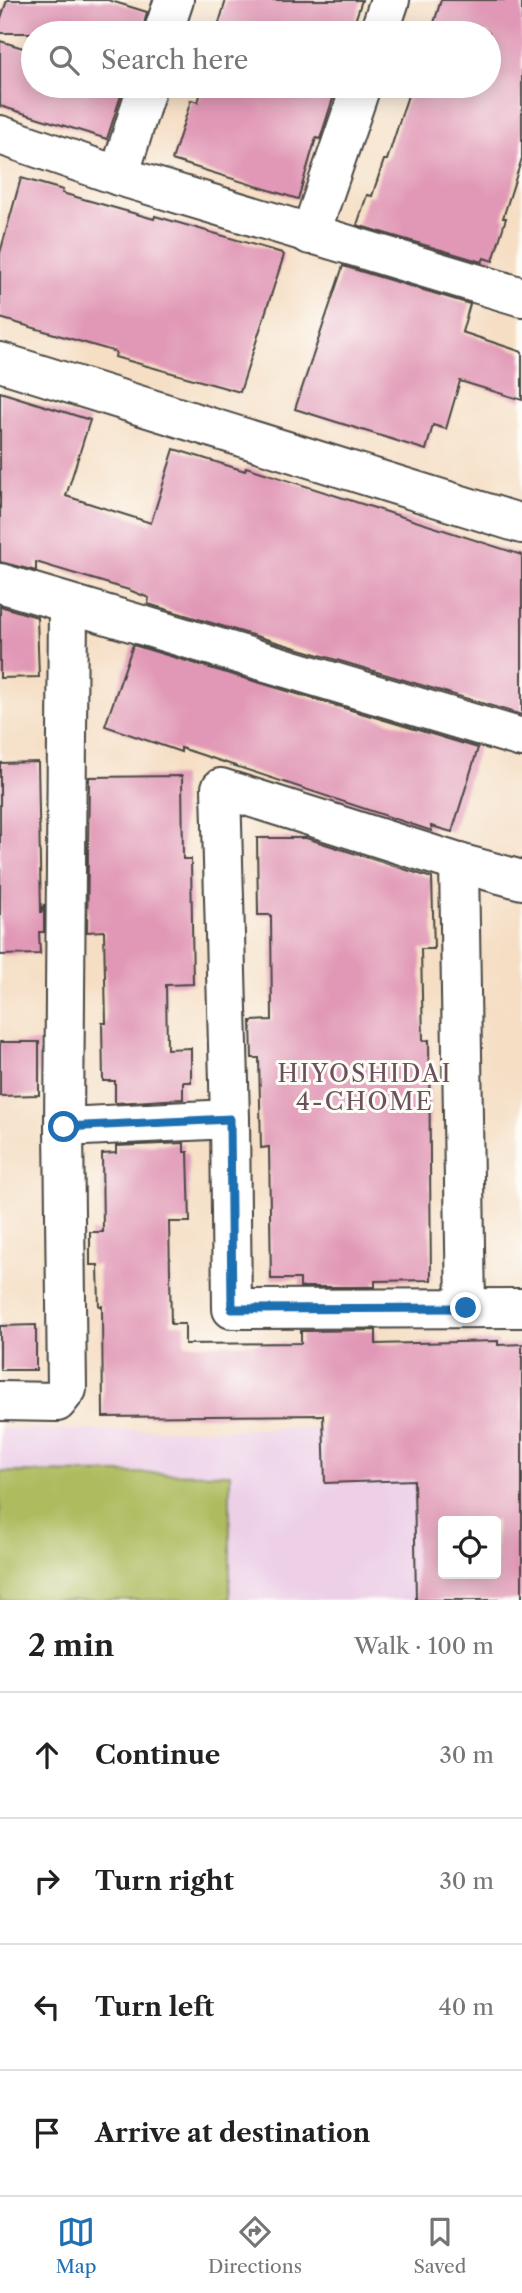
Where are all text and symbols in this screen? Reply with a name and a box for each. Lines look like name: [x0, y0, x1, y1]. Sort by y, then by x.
search box: [21, 21, 501, 98]
icon: search: [45, 41, 83, 79]
text: Search here: [101, 44, 248, 76]
district label: HIYOSHIDAI 4-CHOME: [277, 1059, 453, 1116]
route start: [48, 1111, 79, 1142]
route end: [450, 1292, 481, 1323]
map controls: [438, 1516, 501, 1579]
button: locate: [438, 1516, 501, 1579]
text: 2 min: [28, 1627, 114, 1664]
text: Walk · 100 m: [354, 1632, 494, 1660]
icon: ahead: [28, 1736, 66, 1774]
text: Continue: [95, 1739, 220, 1771]
text: 30 m: [439, 1741, 494, 1769]
icon: right: [28, 1862, 66, 1900]
text: Turn right: [95, 1865, 234, 1897]
text: 30 m: [439, 1867, 494, 1895]
icon: left: [28, 1988, 66, 2026]
text: Turn left: [95, 1991, 214, 2023]
text: 40 m: [439, 1993, 494, 2021]
icon: arrive: [28, 2114, 66, 2152]
text: Arrive at destination: [95, 2117, 370, 2149]
tab: Map: [56, 2213, 97, 2278]
tab: Directions: [208, 2213, 302, 2278]
tab: Saved: [413, 2213, 466, 2278]

